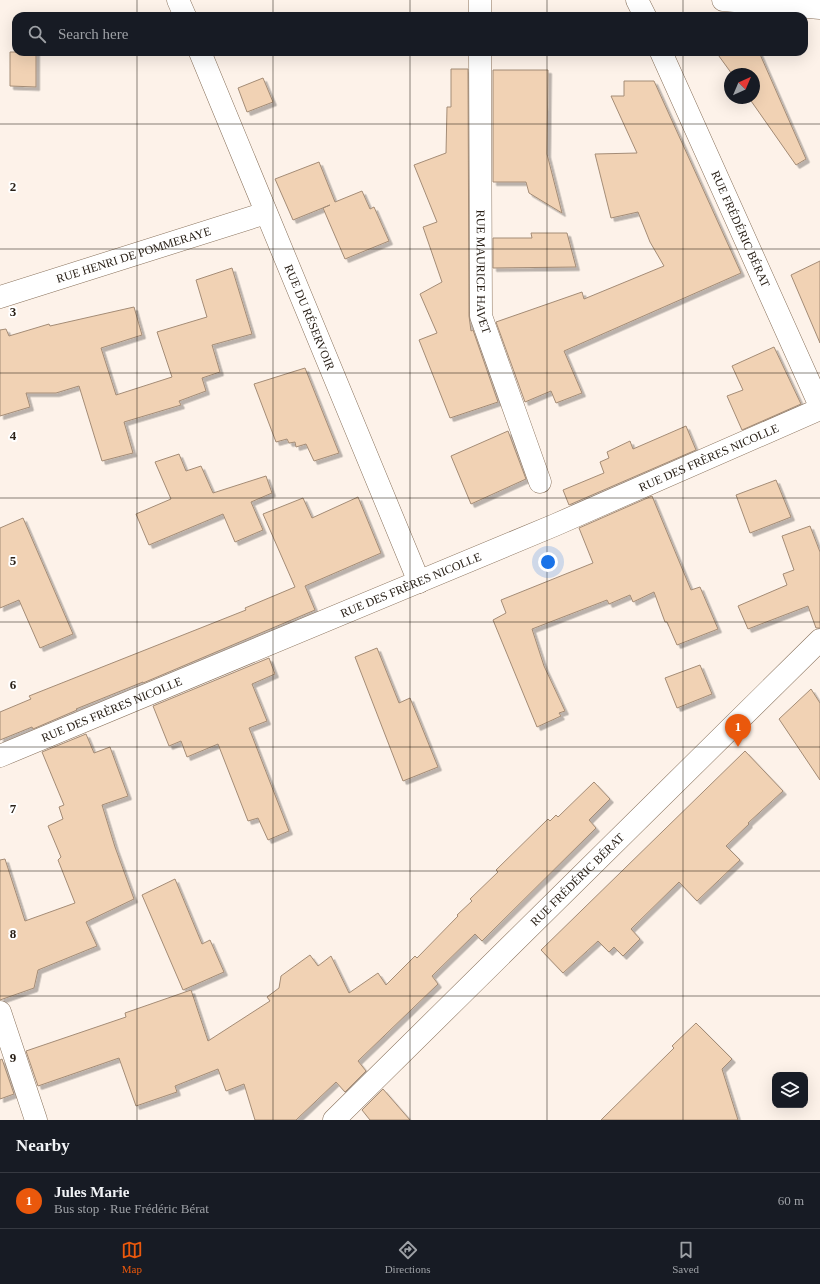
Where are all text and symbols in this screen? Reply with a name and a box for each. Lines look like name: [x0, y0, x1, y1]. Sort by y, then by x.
search box: [12, 12, 808, 56]
icon: search: [26, 23, 48, 45]
text: Search here: [58, 26, 128, 42]
north arrow: [724, 68, 760, 104]
street label: RUE FRÉDÉRIC BÉRAT: [708, 169, 773, 290]
text: 2: [10, 179, 16, 194]
street label: RUE MAURICE HAVET: [474, 210, 494, 336]
street label: RUE HENRI DE POMMERAYE: [54, 224, 213, 286]
street label: RUE DU RÉSERVOIR: [282, 262, 338, 372]
text: 3: [10, 304, 17, 319]
street label: RUE DES FRÈRES NICOLLE: [637, 421, 781, 494]
text: 4: [10, 428, 17, 443]
street label: RUE DES FRÈRES NICOLLE: [338, 549, 483, 621]
your location: [538, 552, 558, 572]
text: 5: [10, 553, 17, 568]
street label: RUE DES FRÈRES NICOLLE: [39, 674, 184, 745]
text: 6: [10, 677, 17, 692]
pin: 1: [725, 714, 751, 747]
text: 7: [10, 801, 17, 816]
street label: RUE FRÉDÉRIC BÉRAT: [528, 830, 628, 929]
text: 8: [10, 926, 17, 941]
text: 9: [10, 1050, 17, 1065]
map controls: [772, 1072, 808, 1108]
button: layers: [772, 1072, 808, 1108]
text: Nearby: [16, 1136, 70, 1155]
text: Jules Marie: [54, 1184, 129, 1200]
text: 1: [26, 1193, 32, 1208]
text: 60 m: [778, 1193, 804, 1208]
text: Bus stop · Rue Frédéric Bérat: [54, 1201, 209, 1216]
tab: Map: [121, 1239, 143, 1275]
tab: Directions: [385, 1239, 430, 1275]
tab: Saved: [672, 1239, 699, 1275]

